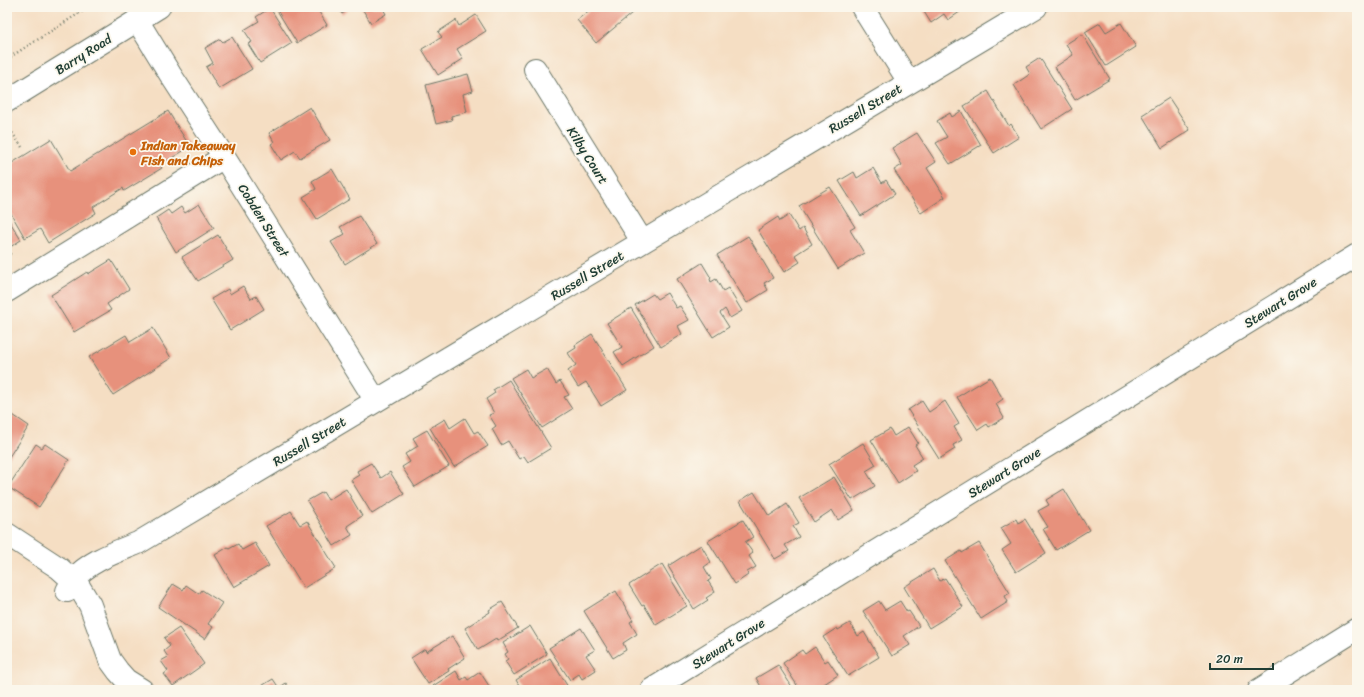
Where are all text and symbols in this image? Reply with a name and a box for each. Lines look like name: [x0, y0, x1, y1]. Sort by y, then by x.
street label: Barry Road: [50, 27, 117, 81]
street label: Russell Street: [824, 77, 907, 140]
street label: Kilby Court: [561, 122, 615, 189]
place label: Indian Takeaway Fish and Chips: [140, 134, 236, 172]
marker: Indian Takeaway Fish and Chips: [128, 147, 138, 157]
street label: Cobden Street: [232, 179, 296, 262]
street label: Russell Street: [546, 244, 629, 307]
street label: Stewart Grove: [1239, 271, 1322, 334]
street label: Russell Street: [268, 410, 351, 473]
street label: Stewart Grove: [963, 441, 1046, 504]
street label: Stewart Grove: [687, 612, 770, 675]
scale bar: [1210, 645, 1273, 671]
text: 20 m: [1216, 648, 1243, 670]

